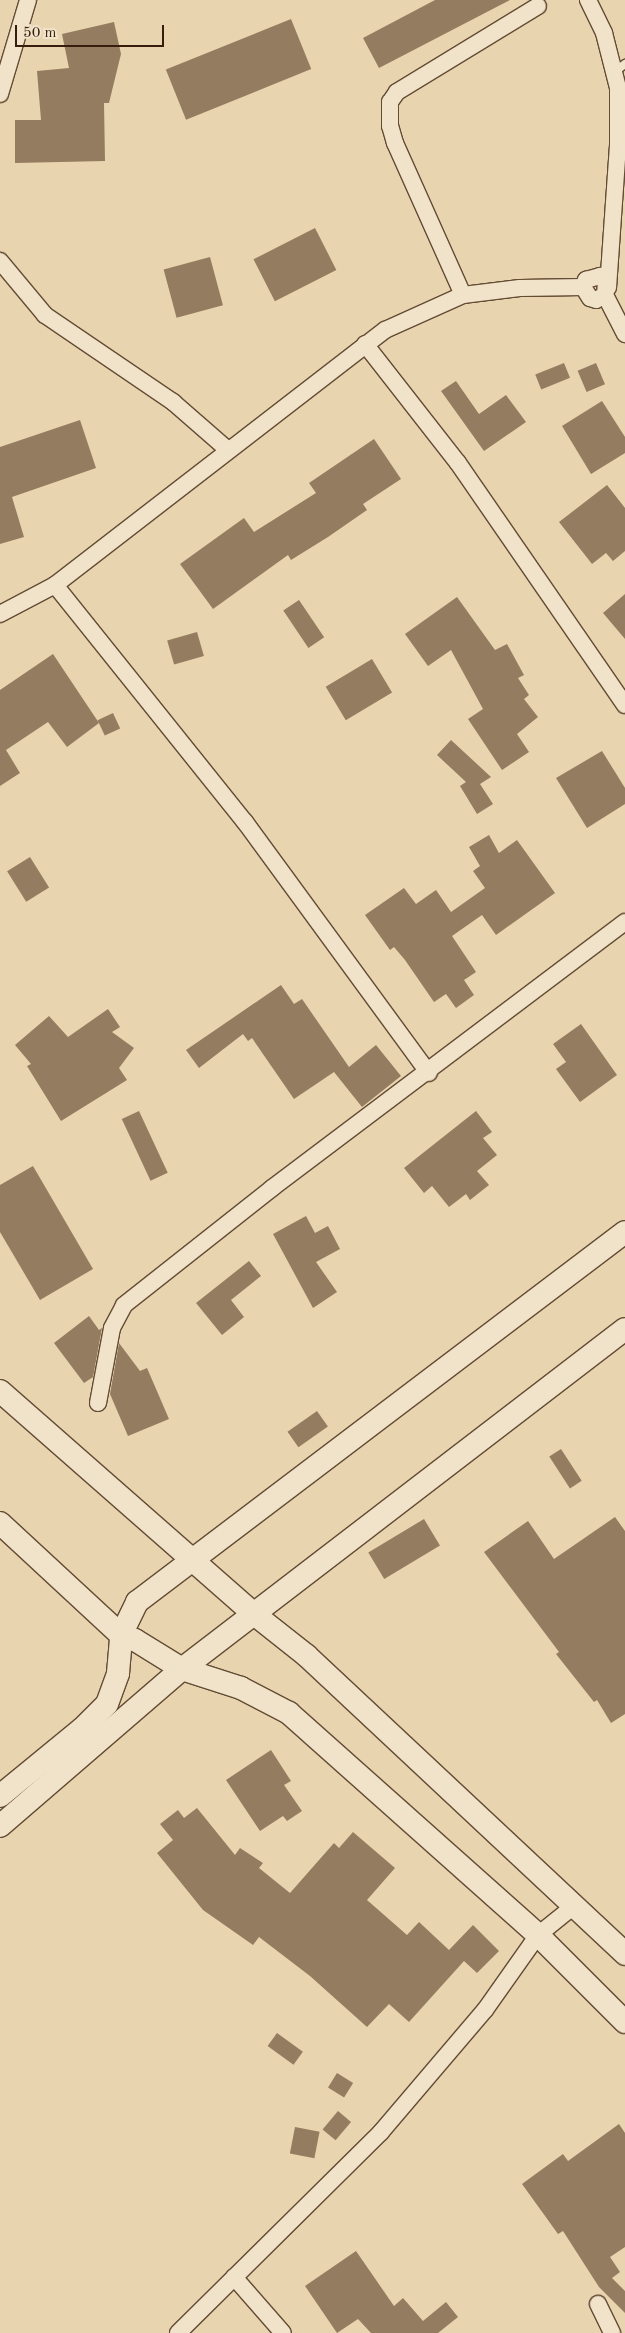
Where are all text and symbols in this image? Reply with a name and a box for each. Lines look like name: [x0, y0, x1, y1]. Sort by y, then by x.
scale bar: [18, 15, 166, 47]
text: 50 m: [23, 26, 57, 41]

